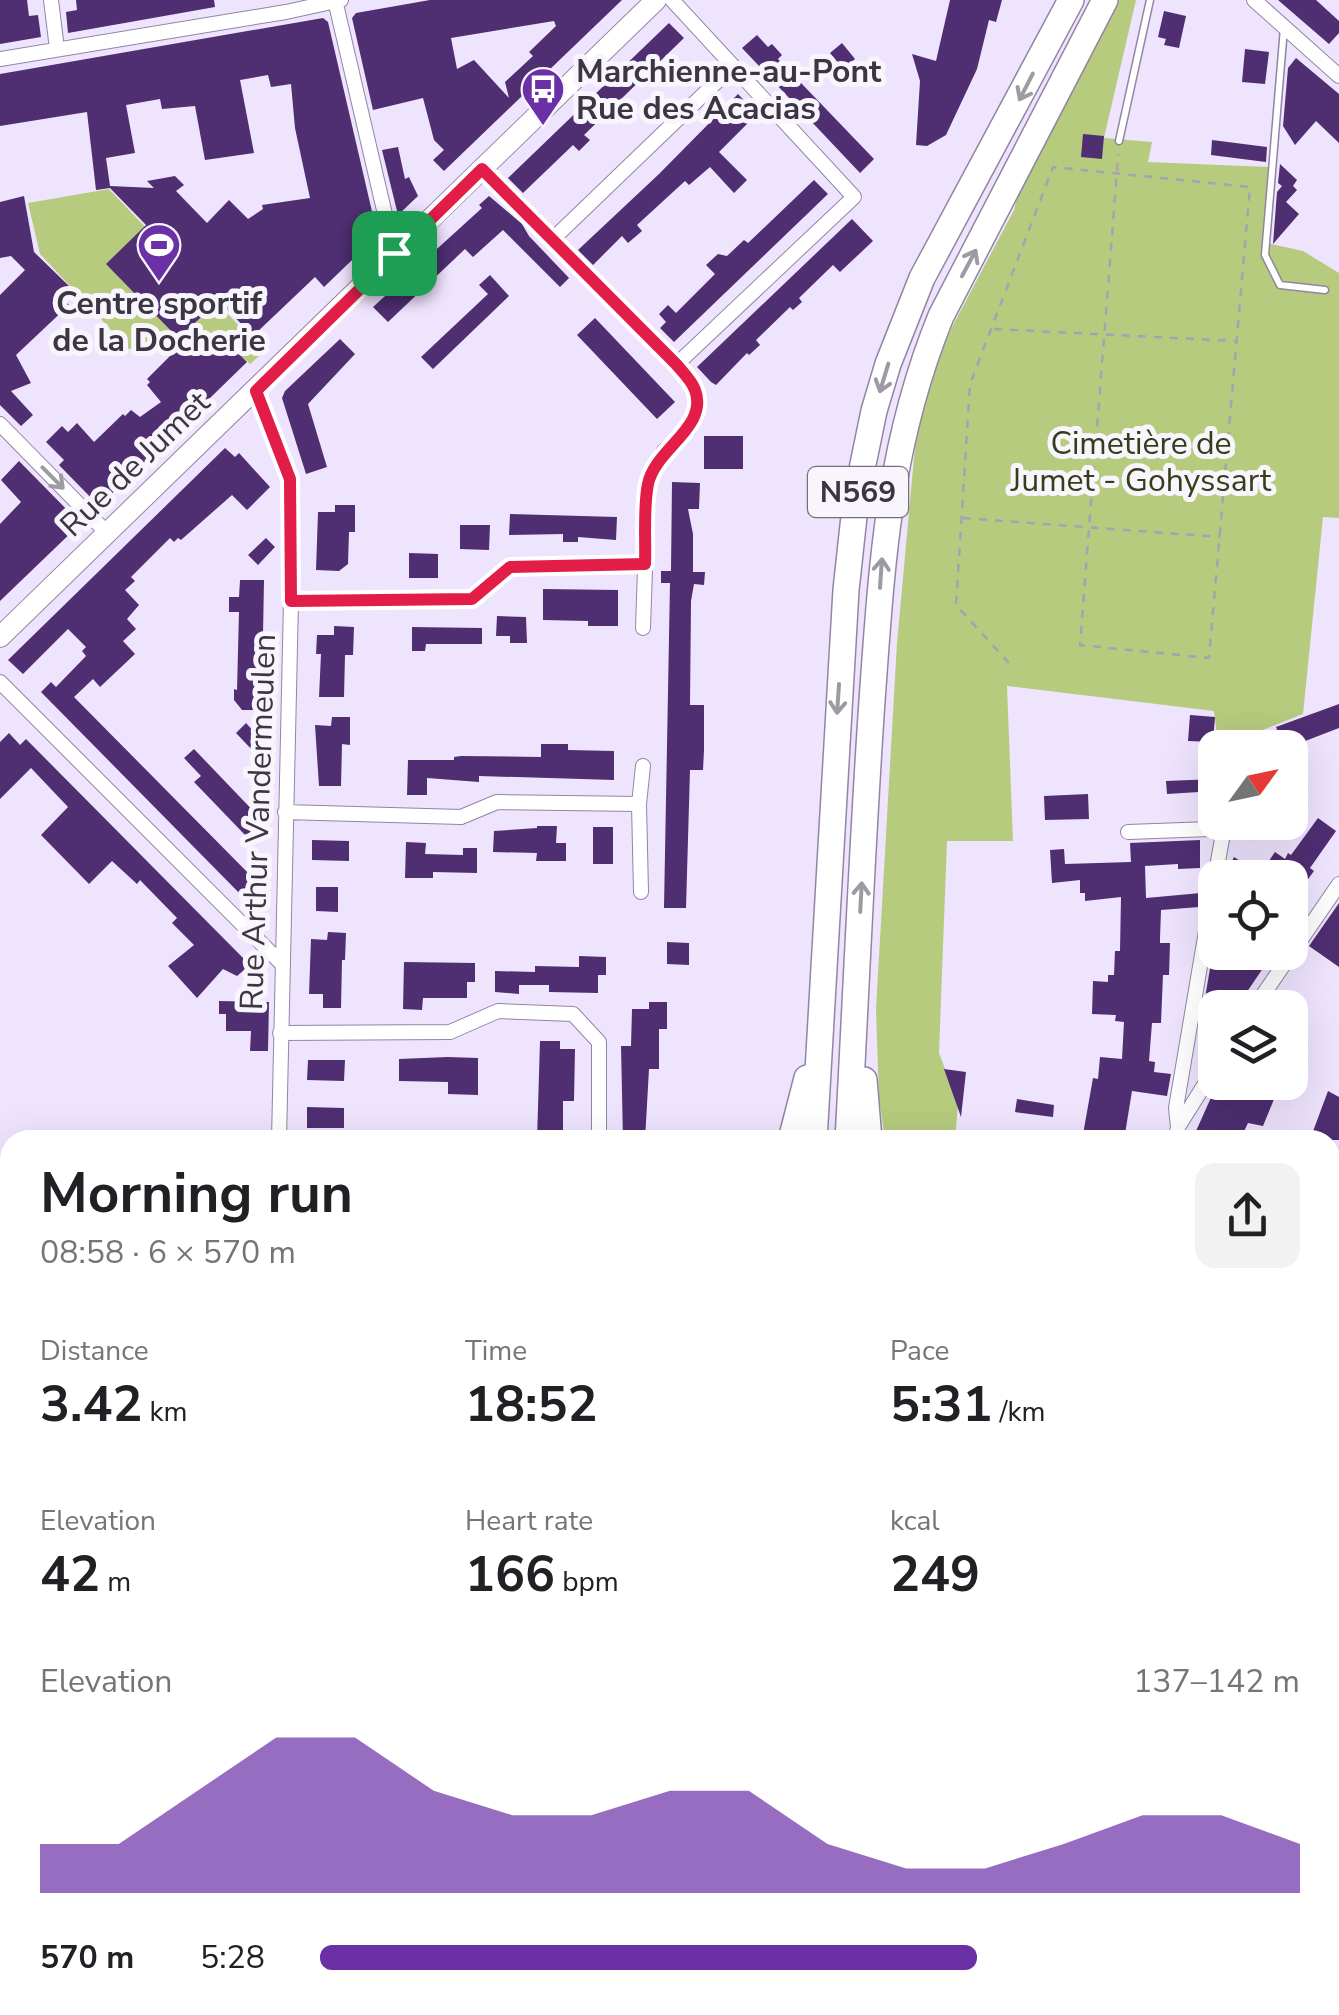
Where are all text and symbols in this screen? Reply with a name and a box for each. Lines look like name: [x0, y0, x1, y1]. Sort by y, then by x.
place label: Marchienne-au-Pont Rue des Acacias: [576, 50, 882, 130]
bus stop icon: Marchienne-au-Pont Rue des Acacias: [520, 66, 566, 127]
one-way arrow: [1016, 71, 1035, 101]
pin: [352, 211, 437, 296]
sports icon: Centre sportif de la Docherie: [136, 222, 182, 283]
icon: arrive: [367, 226, 422, 281]
one-way arrow: [960, 249, 979, 279]
place label: Centre sportif de la Docherie: [52, 282, 266, 362]
one-way arrow: [874, 362, 892, 393]
street label: Rue de Jumet: [51, 381, 220, 546]
park label: Cimetière de Jumet - Gohyssart: [1010, 422, 1272, 502]
one-way arrow: [41, 466, 65, 490]
road number: N569: [808, 467, 908, 517]
one-way arrow: [872, 557, 891, 590]
street label: Rue Arthur Vandermeulen: [230, 633, 286, 1011]
one-way arrow: [829, 682, 848, 715]
north arrow: [1198, 730, 1308, 840]
map controls: [1198, 730, 1308, 1100]
button: locate: [1198, 860, 1308, 970]
one-way arrow: [852, 882, 871, 914]
button: layers: [1198, 990, 1308, 1100]
text: Morning run: [40, 1156, 353, 1231]
button: share: [1195, 1163, 1300, 1268]
text: 08:58 · 6 × 570 m: [40, 1231, 296, 1274]
text: Distance: [40, 1332, 149, 1370]
text: Time: [465, 1332, 527, 1370]
text: Pace: [890, 1332, 949, 1370]
text: 3.42: [40, 1370, 142, 1439]
text: 18:52: [465, 1370, 597, 1439]
text: 5:31: [890, 1370, 992, 1439]
text: km: [142, 1393, 188, 1431]
text: /km: [992, 1393, 1045, 1431]
text: Elevation: [40, 1502, 156, 1540]
text: Heart rate: [465, 1502, 593, 1540]
text: kcal: [890, 1502, 940, 1540]
text: 42: [40, 1540, 100, 1609]
text: 166: [465, 1540, 555, 1609]
text: 249: [890, 1540, 980, 1609]
text: m: [100, 1563, 131, 1601]
text: bpm: [555, 1563, 619, 1601]
text: Elevation: [40, 1660, 173, 1703]
text: 137–142 m: [1133, 1660, 1300, 1703]
text: 570 m: [40, 1936, 134, 1979]
text: 5:28: [200, 1936, 265, 1979]

